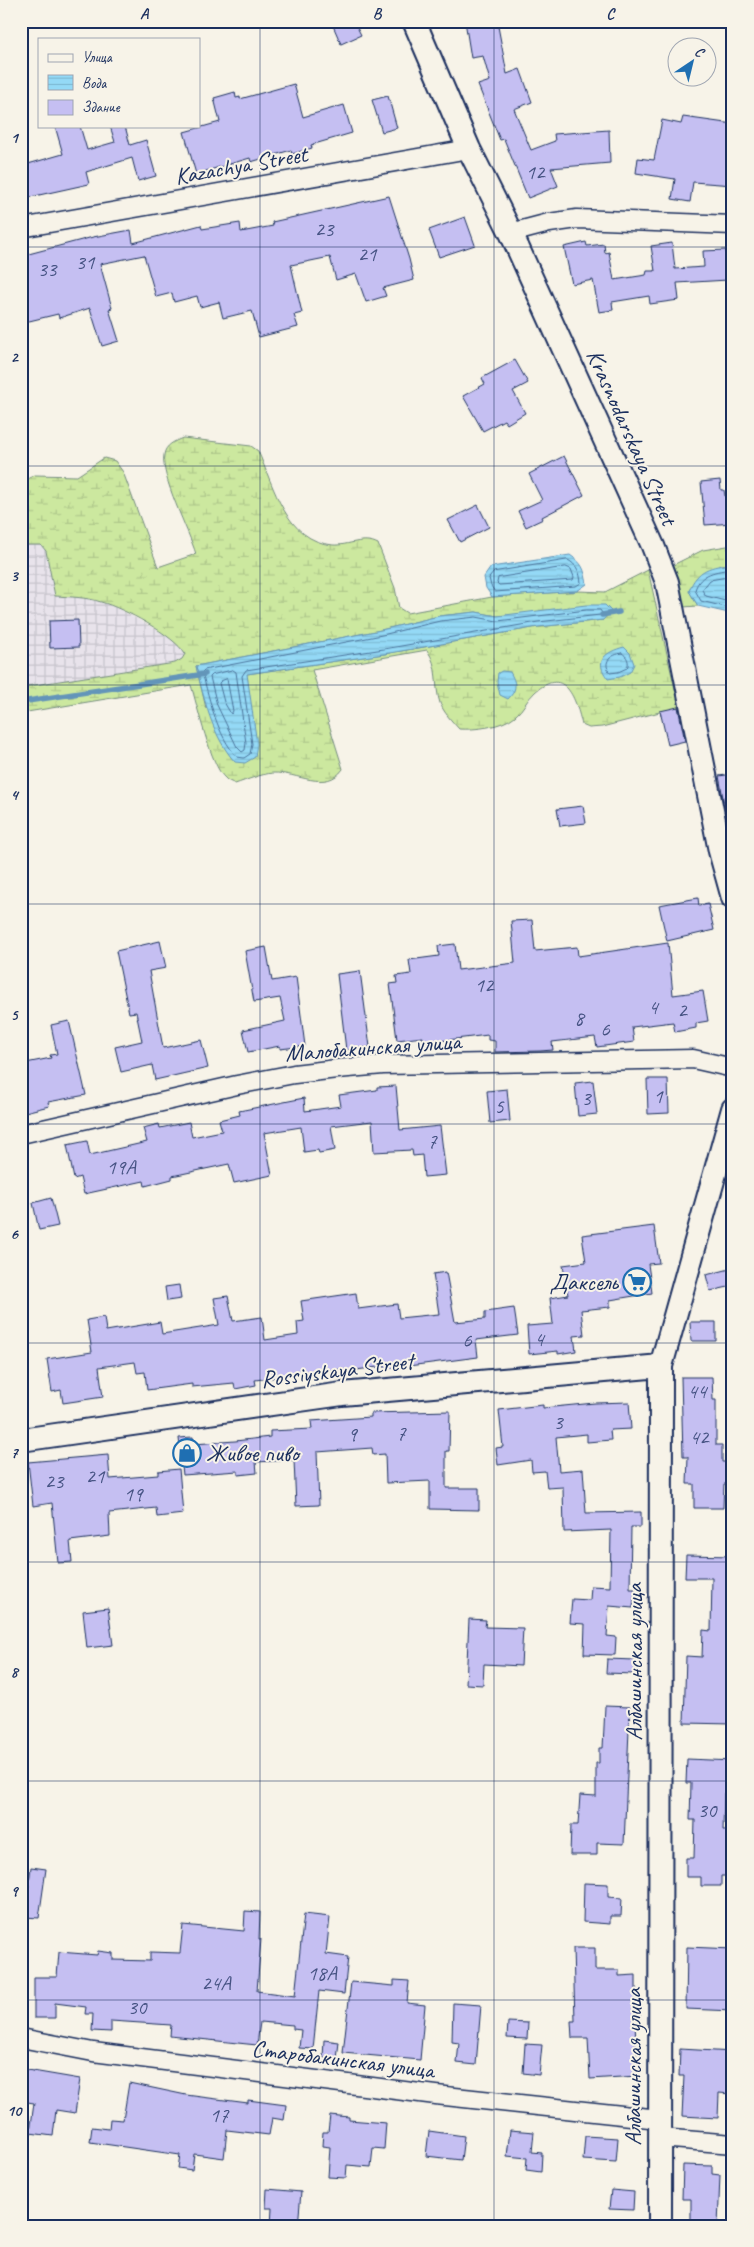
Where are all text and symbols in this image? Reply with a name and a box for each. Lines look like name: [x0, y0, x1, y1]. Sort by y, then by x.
text: A: [140, 4, 150, 24]
text: B: [373, 4, 383, 24]
text: C: [606, 4, 616, 24]
legend: [38, 38, 200, 128]
north arrow: [666, 38, 716, 88]
text: С: [691, 43, 709, 62]
text: Улица: [82, 48, 113, 67]
text: Вода: [82, 74, 107, 93]
text: Здание: [82, 98, 121, 117]
text: 1: [10, 128, 19, 148]
street label: Kazachya Street: [173, 138, 311, 191]
house number: 12: [526, 159, 546, 185]
house number: 23: [315, 216, 335, 242]
house number: 21: [358, 241, 378, 267]
house number: 31: [76, 249, 96, 275]
house number: 33: [38, 256, 58, 282]
street label: Krasnodarskaya Street: [580, 344, 685, 531]
text: 2: [10, 347, 19, 367]
text: 3: [10, 566, 19, 586]
text: 4: [10, 785, 19, 805]
house number: 12: [475, 972, 495, 998]
house number: 4: [648, 994, 660, 1020]
house number: 2: [677, 997, 688, 1023]
text: 5: [11, 1005, 20, 1025]
house number: 8: [574, 1005, 586, 1031]
house number: 6: [600, 1016, 610, 1042]
street label: Малобакинская улица: [284, 1026, 464, 1068]
house number: 1: [653, 1083, 664, 1109]
house number: 3: [581, 1085, 592, 1111]
house number: 5: [494, 1093, 505, 1119]
house number: 7: [427, 1128, 438, 1154]
house number: 19А: [106, 1154, 137, 1180]
text: 6: [10, 1224, 19, 1244]
place label: Даксель: [550, 1267, 619, 1297]
supermarket icon: Даксель: [622, 1267, 652, 1297]
house number: 4: [534, 1326, 546, 1352]
house number: 6: [462, 1327, 472, 1353]
street label: Rossiyskaya Street: [259, 1345, 418, 1394]
house number: 44: [688, 1378, 709, 1404]
house number: 3: [553, 1409, 564, 1435]
house number: 7: [396, 1420, 407, 1446]
house number: 9: [347, 1421, 358, 1447]
house number: 42: [690, 1424, 710, 1450]
shop icon: Живое пиво: [172, 1438, 202, 1468]
place label: Живое пиво: [206, 1438, 301, 1468]
text: 7: [10, 1443, 19, 1463]
house number: 21: [86, 1463, 106, 1489]
house number: 23: [45, 1468, 65, 1494]
house number: 19: [124, 1481, 144, 1507]
street label: Албашинская улица: [619, 1582, 649, 1741]
text: 8: [10, 1662, 19, 1682]
house number: 30: [698, 1797, 718, 1823]
text: 9: [10, 1881, 19, 1901]
house number: 18А: [307, 1960, 338, 1986]
house number: 24А: [201, 1970, 232, 1996]
street label: Албашинская улица: [618, 1987, 648, 2146]
house number: 30: [128, 1994, 148, 2020]
street label: Старобакинская улица: [250, 2033, 438, 2085]
text: 10: [7, 2101, 23, 2121]
house number: 17: [210, 2102, 230, 2128]

